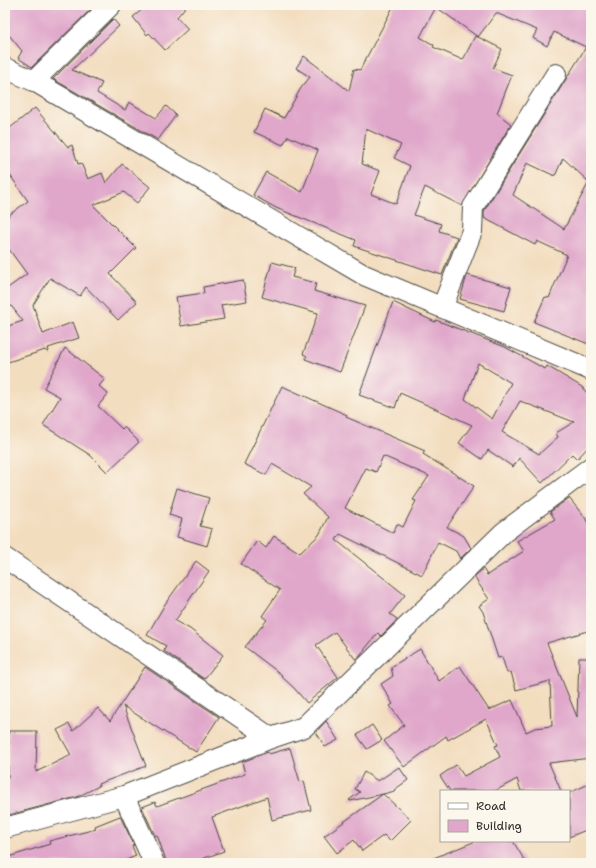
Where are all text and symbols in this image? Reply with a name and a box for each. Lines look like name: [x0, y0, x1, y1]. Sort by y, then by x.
legend: [440, 790, 570, 842]
text: Road: [476, 798, 507, 814]
text: Building: [476, 818, 522, 834]

